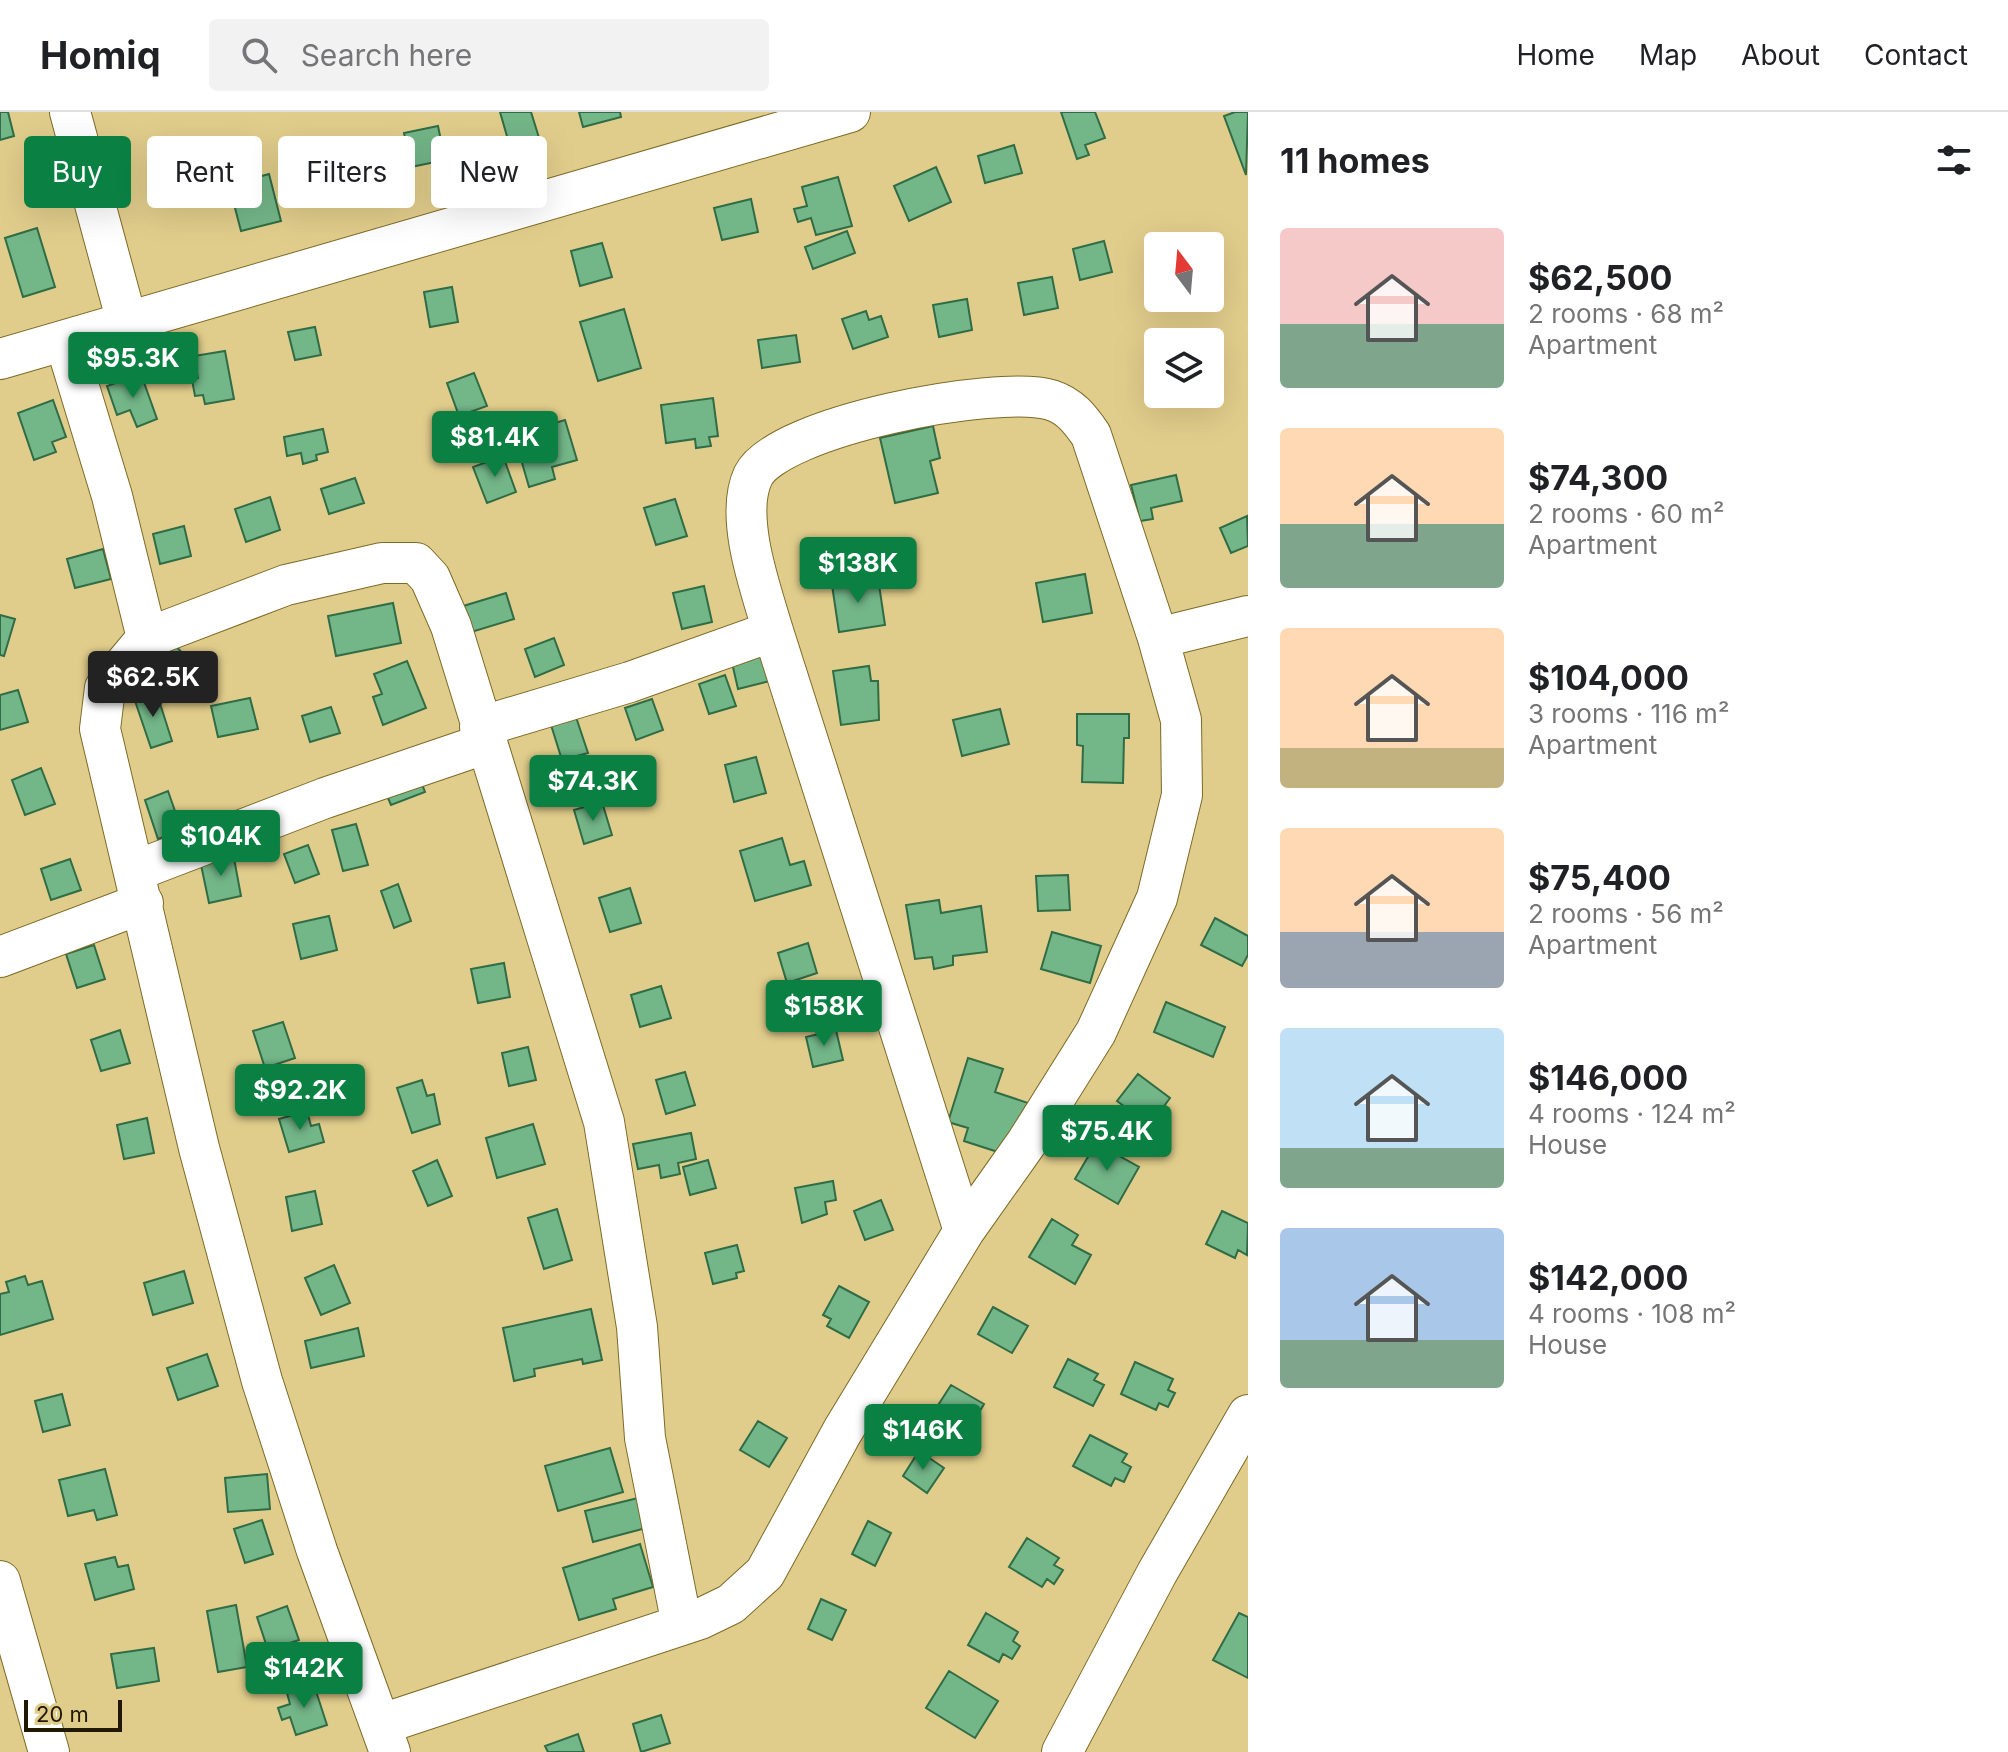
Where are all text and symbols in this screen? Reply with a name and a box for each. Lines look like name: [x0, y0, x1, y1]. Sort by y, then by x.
search box: [209, 19, 769, 91]
text: Homiq: [40, 32, 161, 78]
icon: search: [237, 33, 281, 77]
text: Search here: [301, 37, 472, 73]
text: Home: [1516, 38, 1595, 72]
text: Map: [1639, 38, 1697, 72]
text: About: [1741, 38, 1820, 72]
text: Contact: [1864, 38, 1968, 72]
chip: Buy: [24, 136, 131, 208]
chip: Rent: [147, 136, 262, 208]
chip: Filters: [278, 136, 415, 208]
chip: New: [431, 136, 547, 208]
icon: filters: [1932, 138, 1976, 182]
text: 11 homes: [1280, 140, 1430, 181]
north arrow: [1144, 232, 1224, 312]
map controls: [1144, 232, 1224, 408]
text: $62,500: [1528, 257, 1672, 298]
icon: home: [1344, 260, 1440, 356]
text: 2 rooms · 68 m²: [1528, 298, 1724, 329]
button: layers: [1144, 328, 1224, 408]
text: Apartment: [1528, 329, 1657, 360]
pin: $95.3K: [68, 332, 198, 400]
text: $95.3K: [86, 342, 180, 373]
pin: $81.4K: [430, 411, 560, 479]
text: $81.4K: [450, 421, 540, 452]
text: $74,300: [1528, 457, 1668, 498]
icon: home: [1344, 460, 1440, 556]
text: 2 rooms · 60 m²: [1528, 498, 1724, 529]
text: Apartment: [1528, 529, 1657, 560]
pin: $138K: [802, 537, 914, 605]
text: $138K: [818, 547, 898, 578]
pin: $62.5K: [88, 651, 218, 719]
text: $104,000: [1528, 657, 1689, 698]
icon: home: [1344, 660, 1440, 756]
text: $62.5K: [106, 661, 200, 692]
text: 3 rooms · 116 m²: [1528, 698, 1729, 729]
text: Apartment: [1528, 729, 1657, 760]
pin: $74.3K: [528, 755, 658, 823]
text: $74.3K: [548, 765, 638, 796]
pin: $104K: [165, 810, 277, 878]
text: $104K: [180, 820, 262, 851]
text: $75,400: [1528, 857, 1671, 898]
icon: home: [1344, 860, 1440, 956]
text: 2 rooms · 56 m²: [1528, 898, 1724, 929]
text: Apartment: [1528, 929, 1657, 960]
pin: $158K: [768, 980, 880, 1048]
text: $158K: [784, 990, 864, 1021]
text: $146,000: [1528, 1057, 1688, 1098]
icon: home: [1344, 1060, 1440, 1156]
pin: $92.2K: [235, 1064, 365, 1132]
text: $92.2K: [253, 1074, 347, 1105]
text: 4 rooms · 124 m²: [1528, 1098, 1736, 1129]
pin: $75.4K: [1042, 1105, 1172, 1173]
text: $75.4K: [1061, 1115, 1153, 1146]
text: House: [1528, 1129, 1607, 1160]
text: $142,000: [1528, 1257, 1688, 1298]
icon: home: [1344, 1260, 1440, 1356]
text: 4 rooms · 108 m²: [1528, 1298, 1736, 1329]
text: House: [1528, 1329, 1607, 1360]
pin: $146K: [867, 1404, 979, 1472]
text: $146K: [882, 1414, 964, 1445]
pin: $142K: [248, 1642, 360, 1710]
text: $142K: [264, 1652, 344, 1683]
scale bar: [24, 1696, 122, 1732]
text: 20 m: [36, 1701, 89, 1727]

